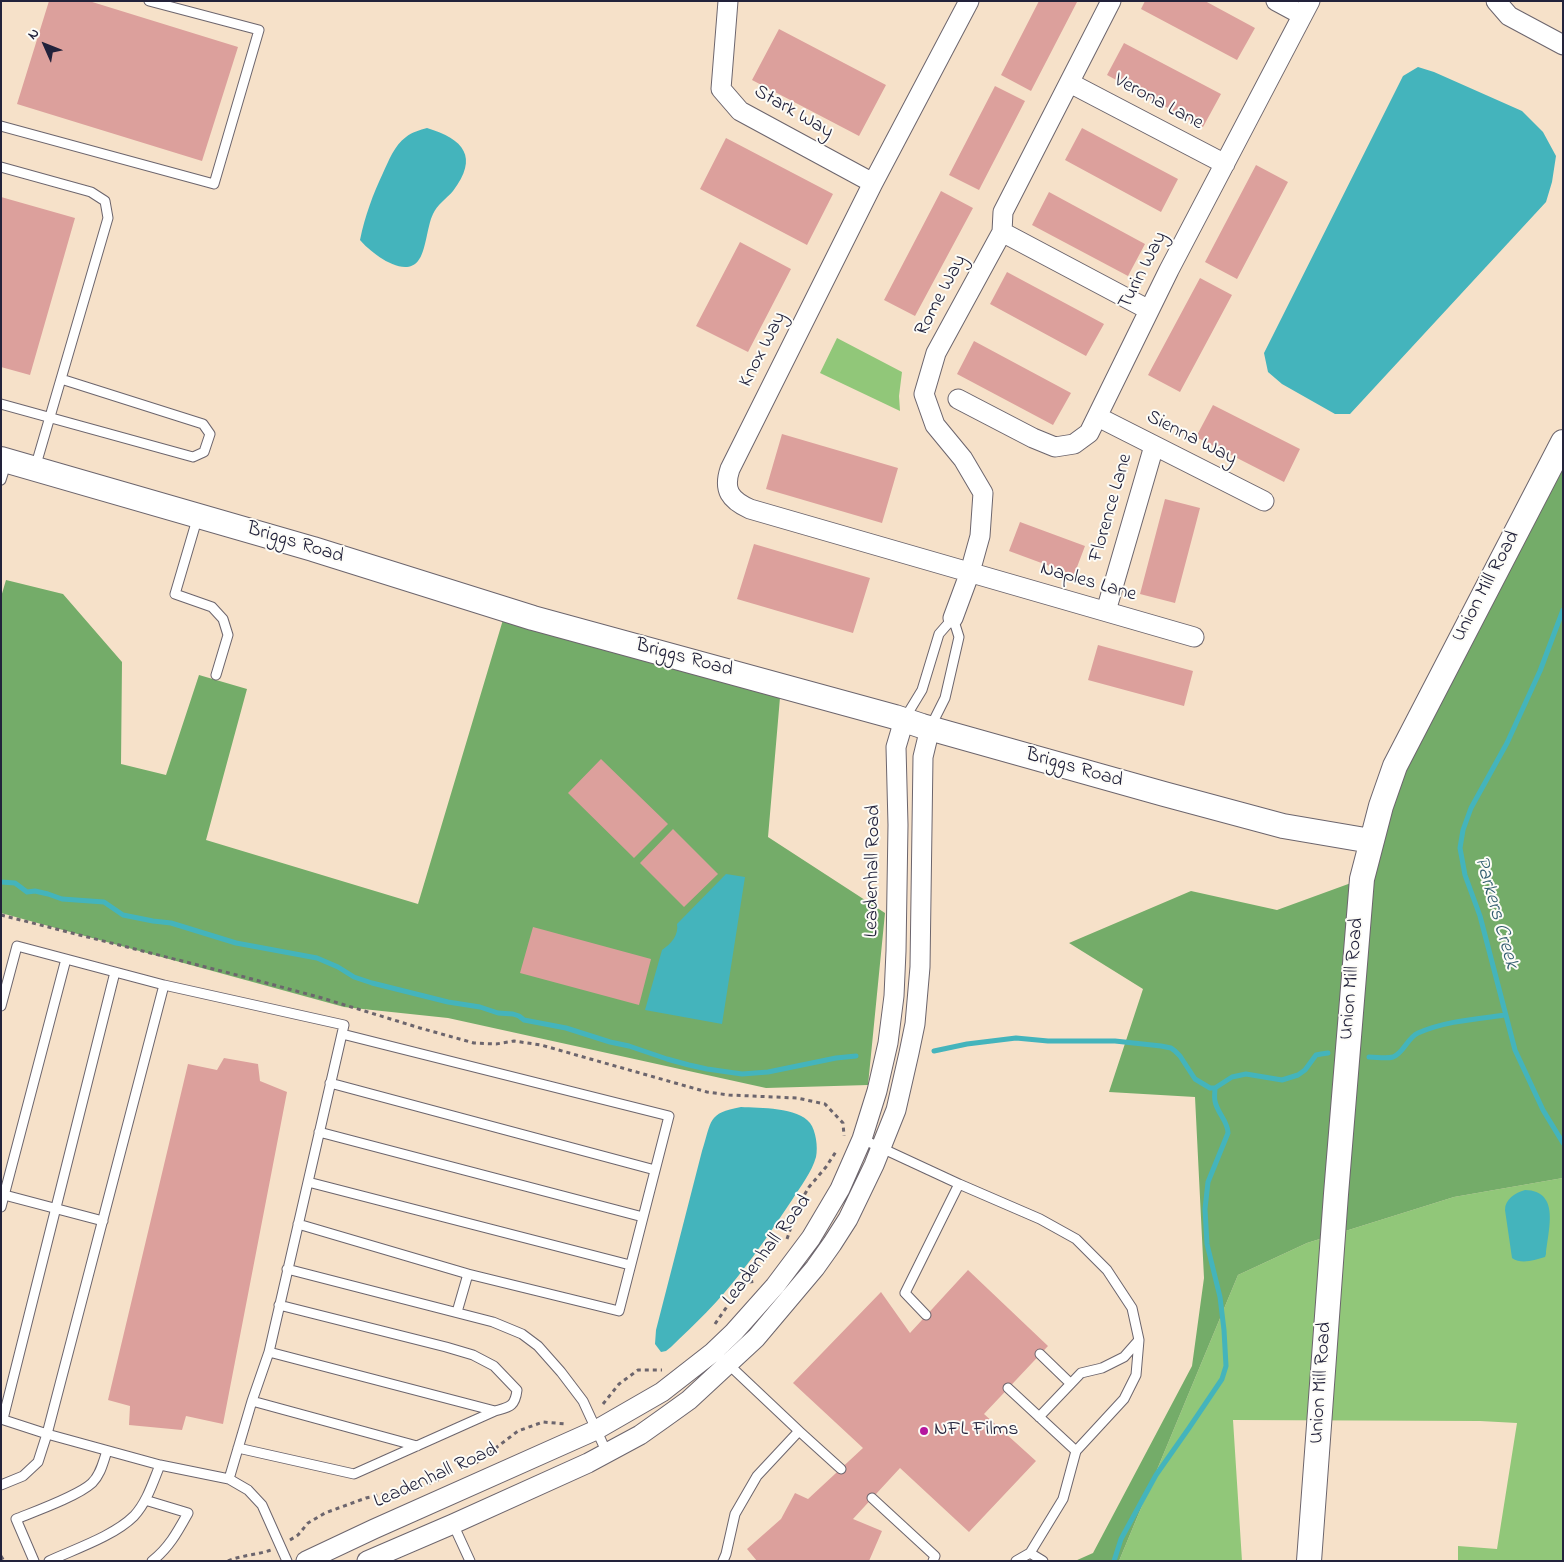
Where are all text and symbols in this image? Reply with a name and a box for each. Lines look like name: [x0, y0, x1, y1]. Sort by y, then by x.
north arrow: [20, 20, 70, 70]
text: N: [23, 24, 45, 45]
street label: Verona Lane: [1109, 69, 1207, 137]
street label: Stark Way: [749, 81, 837, 145]
street label: Turin Way: [1114, 228, 1174, 314]
street label: Rome Way: [911, 251, 973, 341]
street label: Knox Way: [735, 308, 793, 392]
street label: Sienna Way: [1142, 406, 1240, 472]
street label: Florence Lane: [1085, 451, 1139, 565]
street label: Briggs Road: [244, 518, 346, 570]
street label: Union Mill Road: [1448, 527, 1526, 647]
street label: Naples Lane: [1037, 558, 1139, 608]
street label: Briggs Road: [633, 634, 735, 684]
street label: Briggs Road: [1023, 744, 1125, 794]
street label: Leadenhall Road: [861, 804, 887, 938]
water label: Parkers Creek: [1467, 854, 1523, 972]
street label: Union Mill Road: [1336, 917, 1370, 1041]
street label: Leadenhall Road: [718, 1191, 818, 1311]
street label: Union Mill Road: [1306, 1321, 1338, 1445]
place label: NFL Films: [934, 1419, 1018, 1443]
marker: NFL Films: [918, 1425, 930, 1437]
street label: Leadenhall Road: [370, 1439, 502, 1515]

